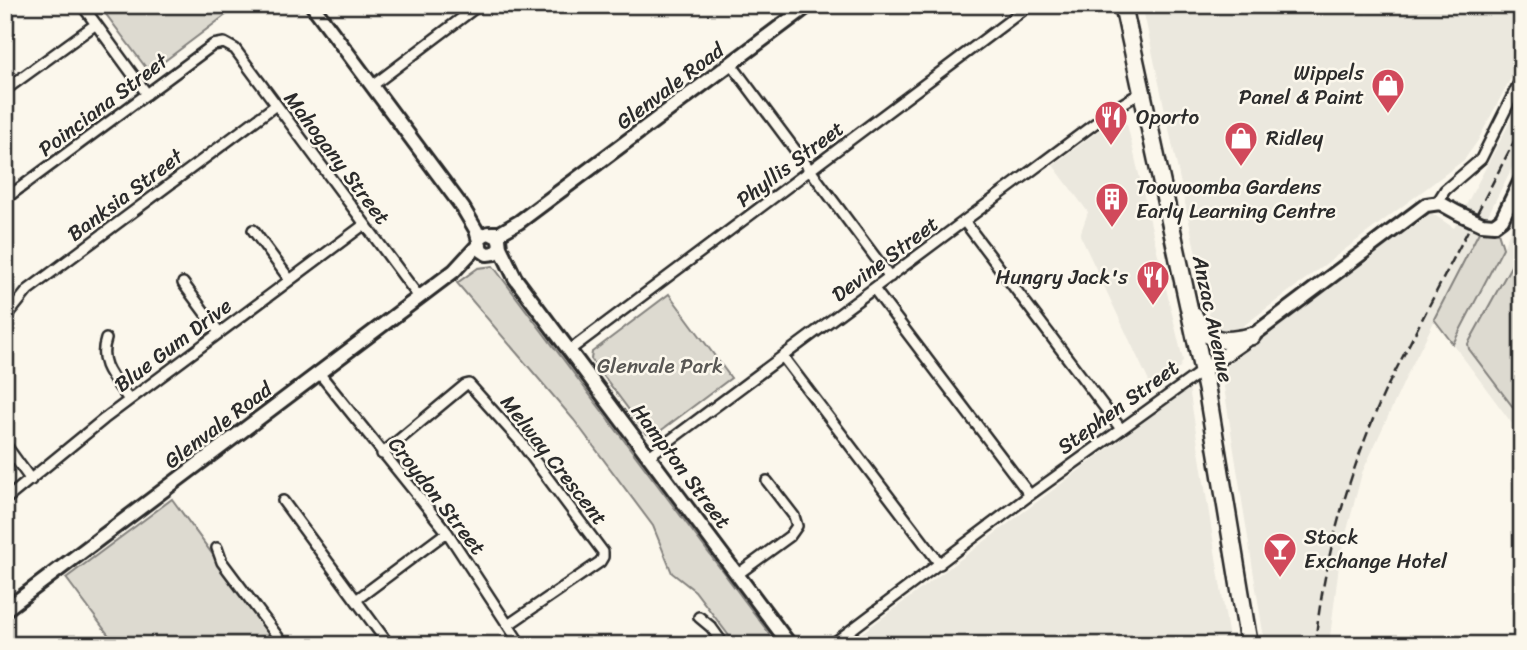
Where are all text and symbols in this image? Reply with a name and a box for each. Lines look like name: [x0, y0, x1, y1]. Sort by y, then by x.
street label: Glenvale Road: [607, 31, 734, 140]
street label: Poinciana Street: [30, 42, 178, 167]
place label: Wippels Panel & Paint: [1239, 54, 1364, 116]
shop icon: Wippels Panel & Paint: [1369, 66, 1407, 115]
street label: Mahogany Street: [274, 83, 400, 233]
restaurant icon: Oporto: [1092, 98, 1130, 147]
place label: Oporto: [1136, 98, 1199, 136]
street label: Phyllis Street: [727, 110, 853, 218]
shop icon: Ridley: [1222, 119, 1260, 168]
place label: Ridley: [1266, 119, 1323, 157]
street label: Banksia Street: [59, 137, 193, 252]
place label: Toowoomba Gardens Early Learning Centre: [1136, 168, 1336, 230]
building icon: Toowoomba Gardens Early Learning Centre: [1093, 180, 1131, 229]
street label: Devine Street: [823, 206, 947, 312]
street label: Anzac Avenue: [1181, 251, 1245, 386]
place label: Hungry Jack's: [995, 258, 1128, 296]
restaurant icon: Hungry Jack's: [1134, 258, 1172, 307]
street label: Blue Gum Drive: [106, 288, 241, 402]
park label: Glenvale Park: [597, 347, 723, 385]
street label: Stephen Street: [1049, 349, 1187, 465]
street label: Glenvale Road: [155, 370, 282, 479]
street label: Melway Crescent: [490, 386, 618, 534]
street label: Hampton Street: [621, 395, 741, 537]
street label: Croydon Street: [378, 428, 496, 564]
place label: Stock Exchange Hotel: [1304, 518, 1448, 580]
bar icon: Stock Exchange Hotel: [1261, 530, 1299, 579]

